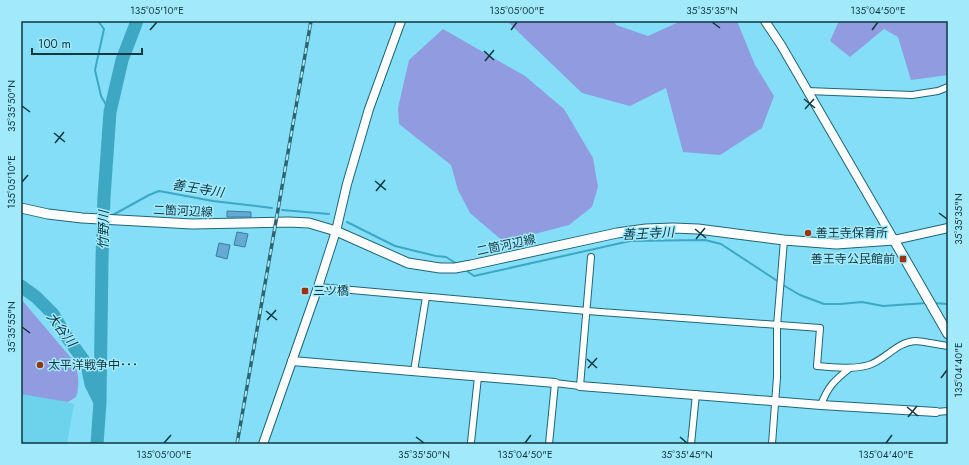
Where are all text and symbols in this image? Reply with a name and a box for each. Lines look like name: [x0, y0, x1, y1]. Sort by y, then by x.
text: 135°05'10"E: [130, 3, 184, 18]
text: 135°05'00"E: [489, 3, 545, 18]
text: 35°35'35"N: [686, 3, 738, 18]
text: 135°04'50"E: [851, 3, 905, 18]
scale bar: [32, 30, 142, 56]
text: 100 m: [38, 35, 71, 53]
text: 35°35'50"N: [4, 80, 19, 132]
text: 135°05'10"E: [4, 155, 19, 209]
water label: 善王寺川: [171, 175, 227, 202]
text: 35°35'35"N: [951, 193, 966, 245]
street label: 二箇河辺線: [153, 201, 213, 221]
water label: 竹野川: [94, 208, 113, 250]
water label: 善王寺川: [622, 223, 676, 244]
place label: 善王寺保育所: [816, 224, 888, 242]
marker: 善王寺保育所: [803, 228, 813, 238]
street label: 二箇河辺線: [475, 230, 537, 260]
place label: 善王寺公民館前: [811, 250, 895, 268]
marker: 善王寺公民館前: [898, 254, 908, 264]
place label: 三ツ橋: [313, 282, 349, 300]
marker: 三ツ橋: [300, 286, 310, 296]
text: 35°35'55"N: [4, 301, 19, 353]
water label: 大谷川: [42, 308, 82, 352]
text: 135°04'40"E: [951, 342, 966, 398]
place label: 太平洋戦争中･･･: [48, 356, 138, 374]
marker: 太平洋戦争中･･･: [35, 360, 45, 370]
text: 135°05'00"E: [136, 447, 192, 462]
text: 35°35'50"N: [398, 447, 450, 462]
text: 135°04'50"E: [498, 447, 552, 462]
text: 35°35'45"N: [661, 447, 713, 462]
text: 135°04'40"E: [858, 447, 914, 462]

